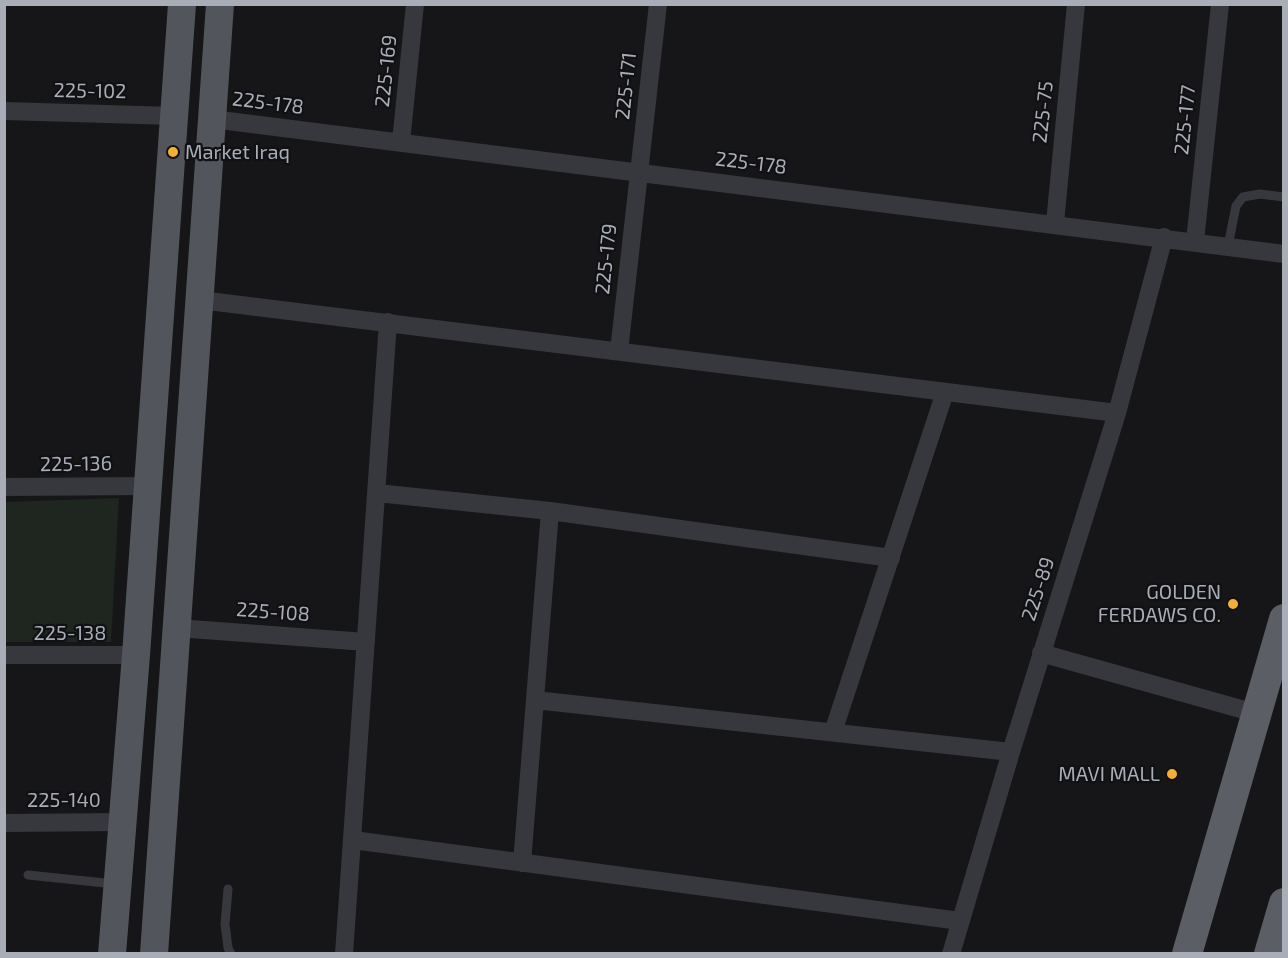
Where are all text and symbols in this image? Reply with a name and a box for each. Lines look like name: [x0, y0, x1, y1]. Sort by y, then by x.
street label: 225-169: [370, 34, 402, 108]
street label: 225-171: [611, 51, 641, 121]
street label: 225-102: [53, 78, 127, 104]
street label: 225-75: [1028, 80, 1058, 144]
street label: 225-177: [1169, 84, 1201, 156]
street label: 225-178: [231, 87, 305, 119]
place label: Market Iraq: [185, 140, 290, 164]
marker: Market Iraq: [166, 145, 180, 159]
street label: 225-178: [714, 147, 788, 179]
street label: 225-179: [590, 222, 622, 296]
street label: 225-136: [40, 451, 112, 477]
street label: 225-89: [1016, 554, 1060, 624]
place label: GOLDEN FERDAWS CO.: [1098, 580, 1221, 627]
street label: 225-108: [235, 597, 311, 627]
marker: GOLDEN FERDAWS CO.: [1226, 597, 1240, 611]
street label: 225-138: [34, 621, 106, 645]
place label: MAVI MALL: [1058, 762, 1160, 786]
marker: MAVI MALL: [1165, 767, 1179, 781]
street label: 225-140: [27, 788, 101, 812]

